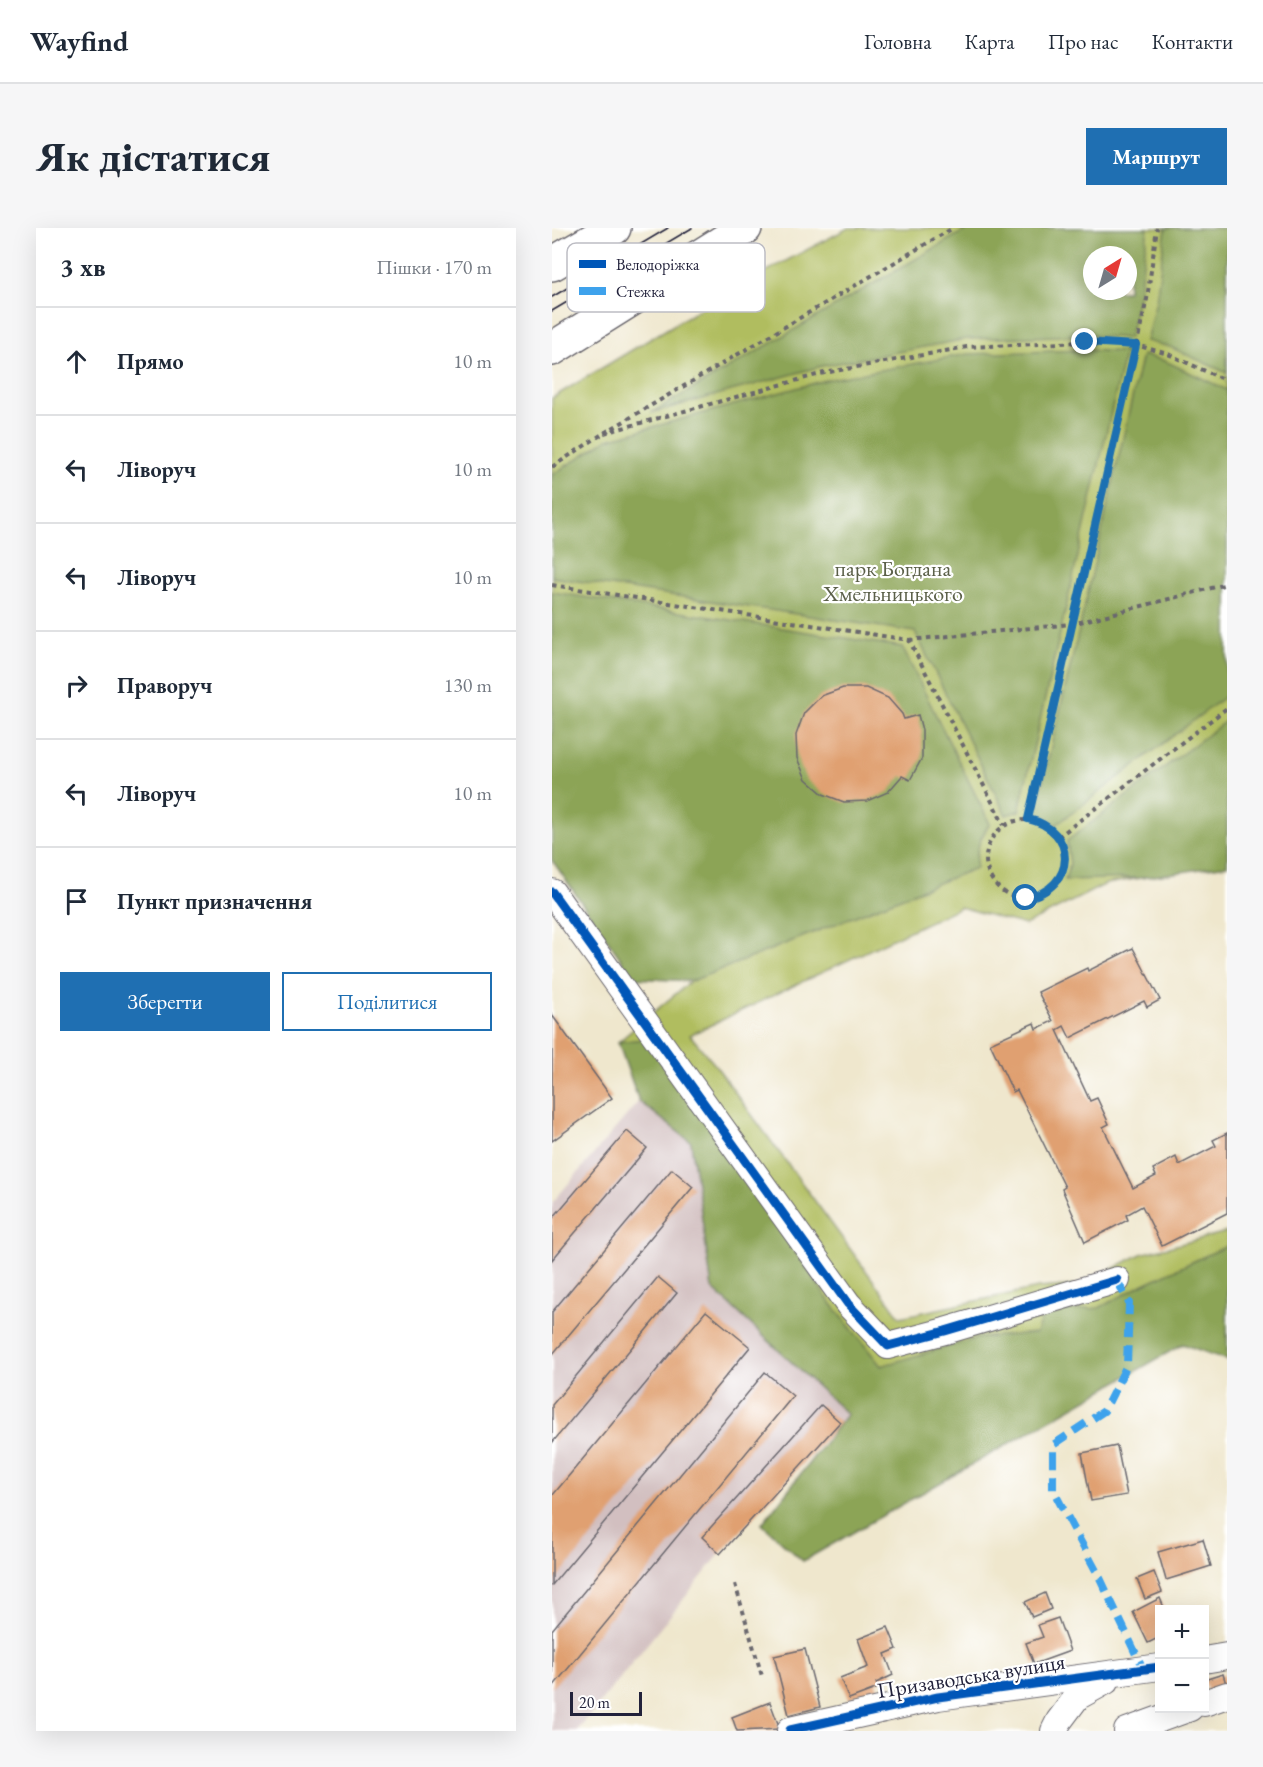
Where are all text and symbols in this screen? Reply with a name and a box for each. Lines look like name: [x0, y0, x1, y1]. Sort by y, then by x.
text: Wayfind: [30, 23, 128, 59]
text: Головна: [864, 28, 932, 55]
text: Карта: [965, 28, 1015, 55]
text: Про нас: [1048, 28, 1118, 55]
text: Контакти: [1151, 28, 1233, 55]
button: Маршрут: [1086, 128, 1227, 185]
text: Як дістатися: [36, 129, 270, 184]
legend: [567, 243, 765, 312]
north arrow: [1083, 246, 1137, 300]
text: 3 хв: [60, 250, 106, 284]
text: Пішки · 170 m: [376, 254, 492, 280]
text: Велодоріжка: [616, 254, 700, 275]
text: Стежка: [616, 281, 666, 302]
route end: [1071, 328, 1097, 354]
icon: ahead: [60, 345, 93, 378]
text: Прямо: [117, 347, 184, 376]
text: 10 m: [453, 348, 492, 374]
icon: left: [60, 453, 93, 486]
text: Ліворуч: [117, 455, 196, 484]
text: 10 m: [453, 456, 492, 482]
park label: парк Богдана Хмельницького: [822, 554, 963, 608]
icon: left: [60, 561, 93, 594]
text: Ліворуч: [117, 563, 196, 592]
text: 10 m: [453, 564, 492, 590]
icon: right: [60, 669, 93, 702]
text: Праворуч: [117, 671, 213, 700]
text: 130 m: [444, 672, 492, 698]
icon: left: [60, 777, 93, 810]
text: Ліворуч: [117, 779, 196, 808]
text: 10 m: [453, 780, 492, 806]
route start: [1012, 884, 1038, 910]
icon: arrive: [60, 885, 93, 918]
text: Пункт призначення: [117, 887, 312, 916]
button: Зберегти: [60, 972, 270, 1031]
button: Поділитися: [282, 972, 492, 1031]
map controls: [1155, 1605, 1209, 1713]
button: +: [1155, 1605, 1209, 1659]
street label: Призаводська вулиця: [875, 1647, 1067, 1705]
button: −: [1155, 1659, 1209, 1713]
scale bar: [570, 1689, 642, 1716]
text: 20 m: [579, 1692, 610, 1713]

